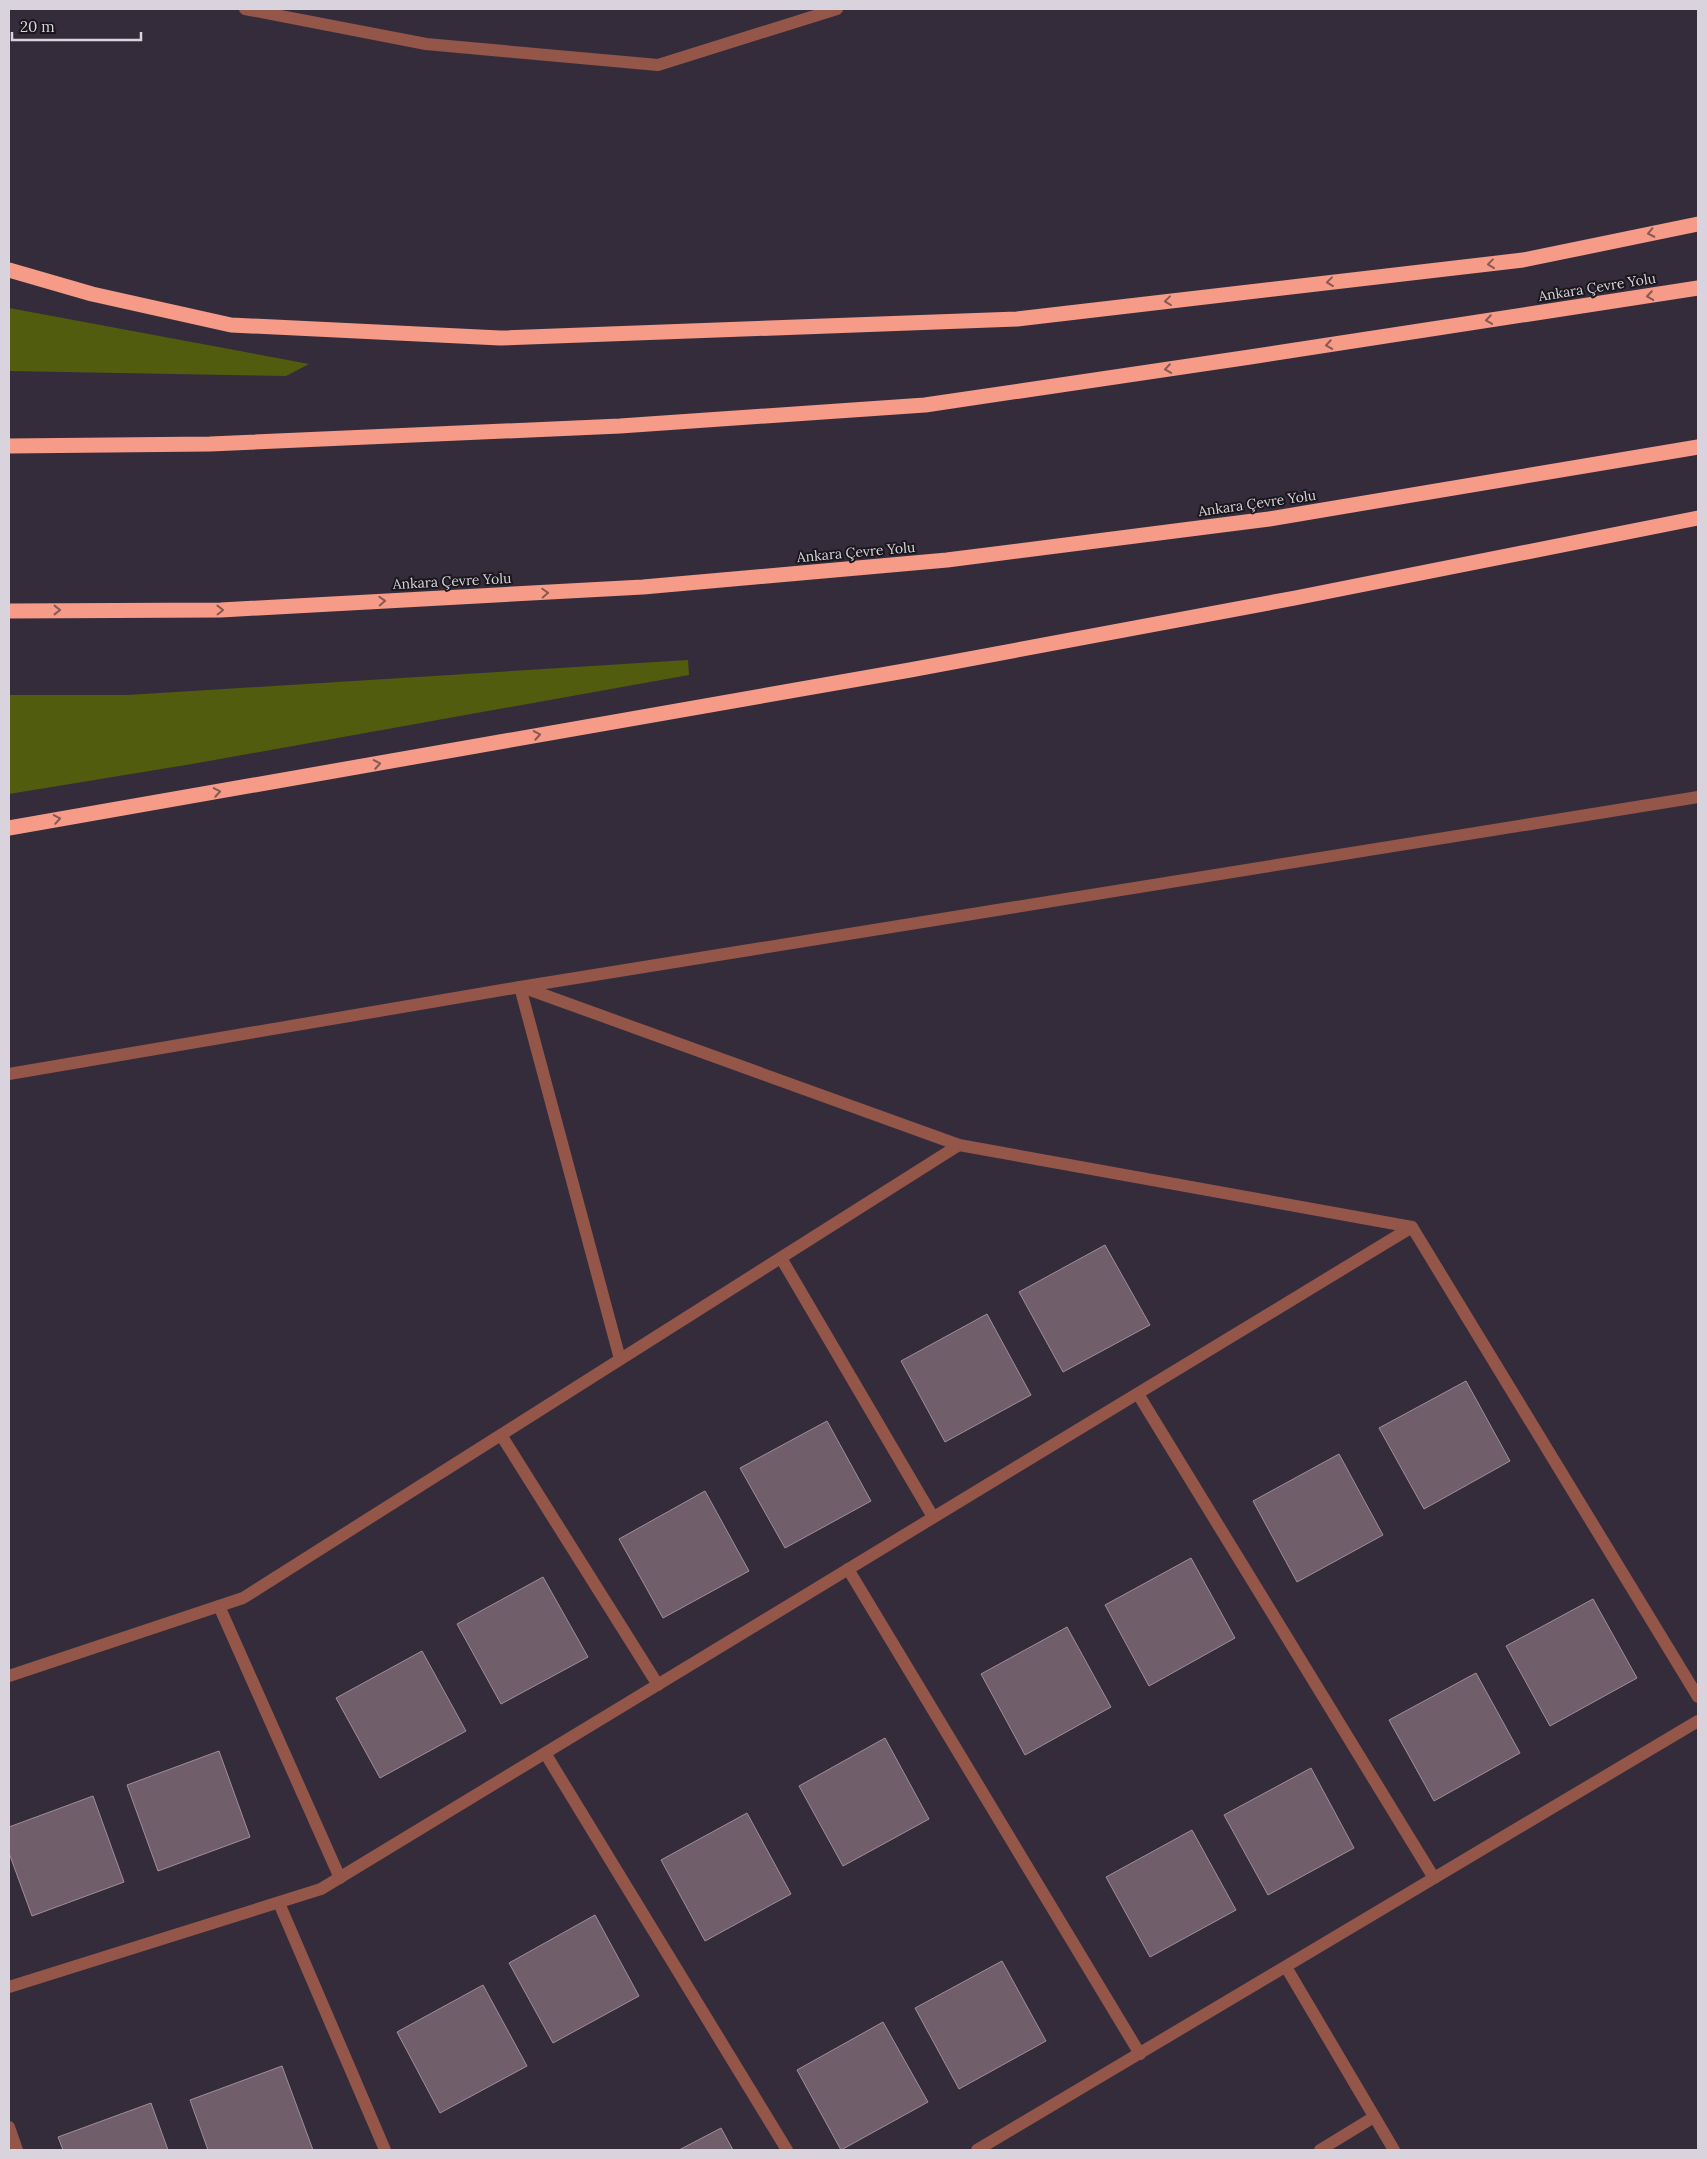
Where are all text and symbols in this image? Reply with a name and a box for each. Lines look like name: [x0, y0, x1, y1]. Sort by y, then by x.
scale bar: [12, 10, 141, 42]
text: 20 m: [20, 17, 55, 36]
one-way arrow: [1646, 228, 1655, 238]
one-way arrow: [1487, 258, 1495, 269]
street label: Ankara Çevre Yolu: [1536, 269, 1657, 305]
one-way arrow: [1325, 276, 1333, 287]
one-way arrow: [1646, 290, 1654, 300]
one-way arrow: [1164, 295, 1172, 306]
one-way arrow: [1485, 315, 1494, 325]
one-way arrow: [1325, 340, 1333, 350]
one-way arrow: [1164, 364, 1173, 374]
street label: Ankara Çevre Yolu: [1196, 486, 1317, 520]
street label: Ankara Çevre Yolu: [795, 538, 916, 566]
street label: Ankara Çevre Yolu: [391, 569, 512, 593]
one-way arrow: [541, 587, 549, 598]
one-way arrow: [379, 596, 387, 607]
one-way arrow: [54, 605, 62, 615]
one-way arrow: [216, 605, 224, 615]
one-way arrow: [533, 731, 541, 741]
one-way arrow: [373, 759, 381, 769]
one-way arrow: [213, 787, 221, 797]
one-way arrow: [52, 815, 61, 825]

